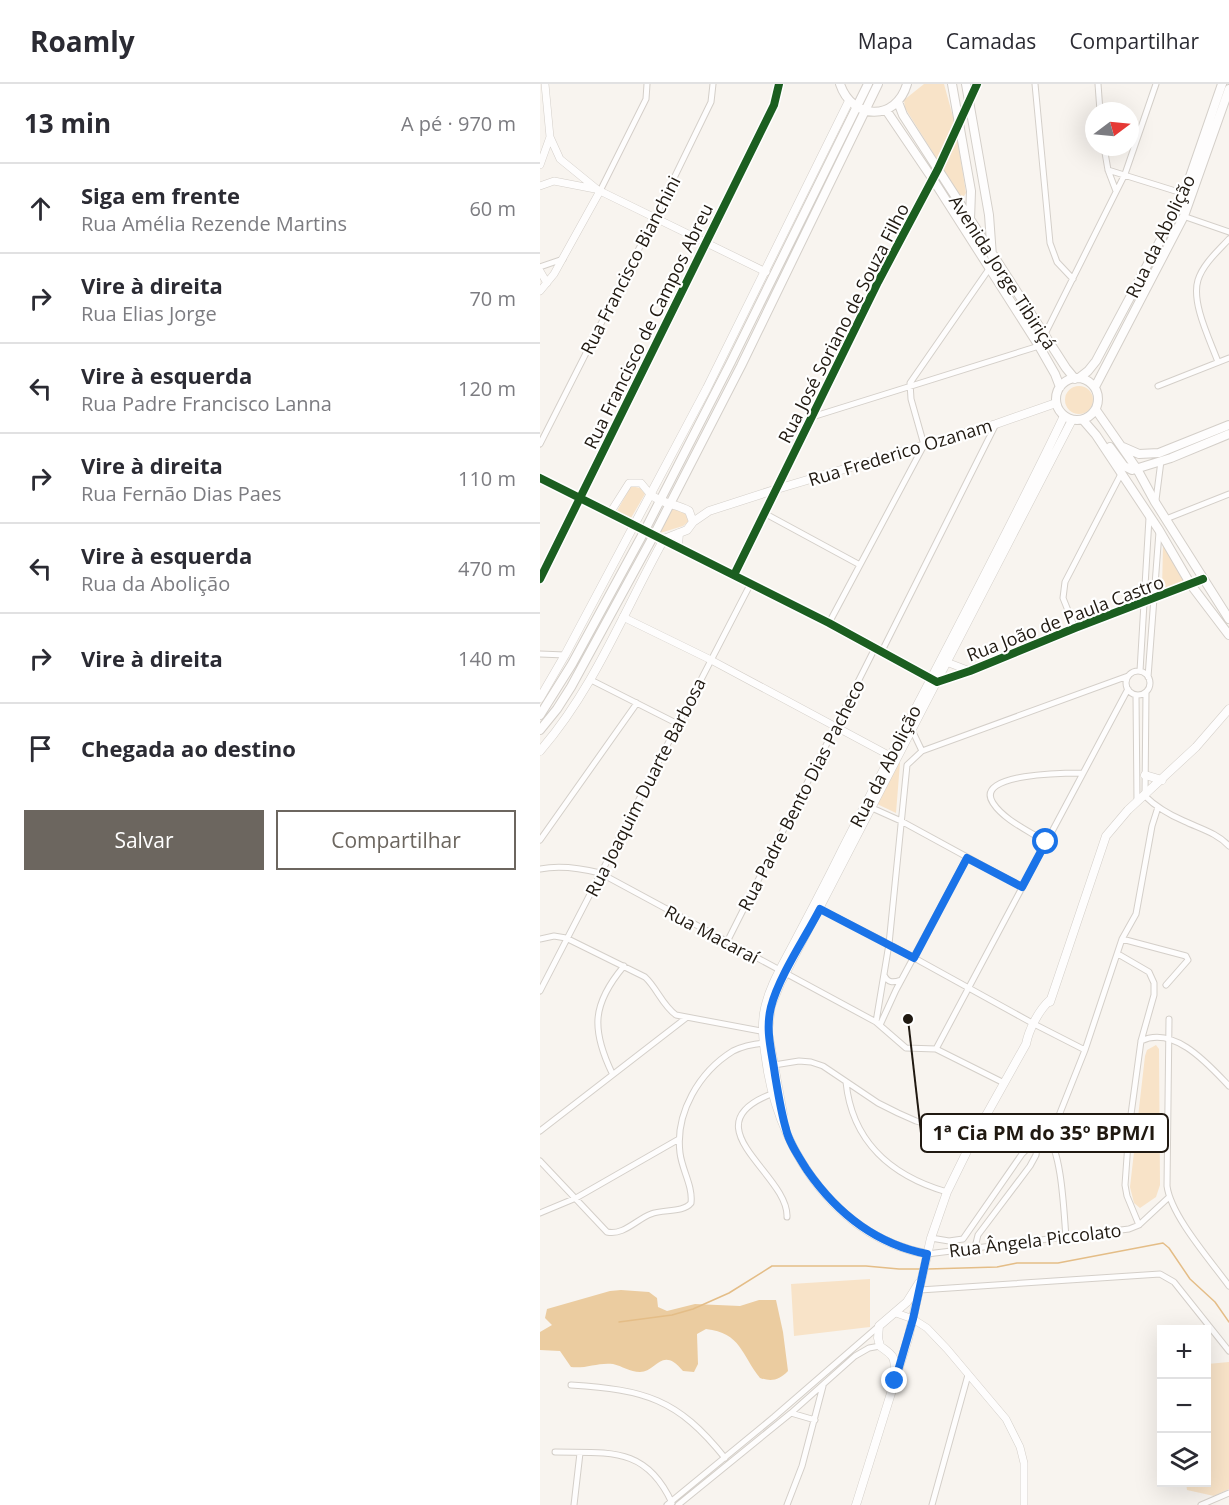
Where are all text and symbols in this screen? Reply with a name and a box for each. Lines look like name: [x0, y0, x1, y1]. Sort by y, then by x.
text: Roamly: [30, 22, 135, 60]
text: Mapa: [858, 27, 913, 55]
text: Camadas: [946, 27, 1036, 55]
text: Compartilhar: [1069, 27, 1199, 55]
north arrow: [1085, 102, 1139, 156]
text: 13 min: [24, 105, 111, 141]
text: A pé · 970 m: [401, 110, 516, 137]
street label: Rua da Abolição: [1120, 170, 1200, 302]
street label: Rua Francisco Bianchini: [575, 172, 685, 358]
text: Siga em frente: [81, 180, 240, 210]
street label: Avenida Jorge Tibiriçá: [944, 190, 1062, 354]
icon: ahead: [24, 192, 57, 225]
text: 60 m: [469, 195, 516, 222]
street label: Rua Francisco de Campos Abreu: [578, 199, 718, 453]
street label: Rua José Soriano de Souza Filho: [772, 199, 914, 447]
text: Rua Amélia Rezende Martins: [81, 210, 347, 237]
text: Vire à direita: [81, 270, 223, 300]
icon: right: [24, 282, 57, 315]
text: 70 m: [469, 285, 516, 312]
text: Rua Elias Jorge: [81, 300, 217, 327]
text: Vire à esquerda: [81, 360, 252, 390]
icon: left: [24, 372, 57, 405]
text: 120 m: [458, 375, 516, 402]
text: Rua Padre Francisco Lanna: [81, 390, 332, 417]
street label: Rua Frederico Ozanam: [805, 413, 995, 491]
text: Vire à direita: [81, 450, 223, 480]
icon: right: [24, 462, 57, 495]
text: 110 m: [458, 465, 516, 492]
text: Rua Fernão Dias Paes: [81, 480, 282, 507]
text: Vire à esquerda: [81, 540, 252, 570]
icon: left: [24, 552, 57, 585]
text: 470 m: [458, 555, 516, 582]
street label: Rua João de Paula Castro: [963, 569, 1167, 667]
text: Rua da Abolição: [81, 570, 230, 597]
icon: right: [24, 642, 57, 675]
text: Vire à direita: [81, 643, 223, 673]
text: 140 m: [458, 645, 516, 672]
street label: Rua Joaquim Duarte Barbosa: [579, 674, 711, 900]
street label: Rua Padre Bento Dias Pacheco: [732, 675, 870, 915]
street label: Rua da Abolição: [844, 701, 926, 831]
icon: arrive: [24, 732, 57, 765]
text: Chegada ao destino: [81, 733, 296, 763]
button: Salvar: [24, 810, 264, 870]
button: Compartilhar: [276, 810, 516, 870]
route start: [1032, 828, 1058, 854]
street label: Rua Macaraí: [661, 899, 764, 969]
callout: 1ª Cia PM do 35º BPM/I: [921, 1114, 1168, 1152]
text: 1ª Cia PM do 35º BPM/I: [933, 1119, 1155, 1146]
street label: Rua Ângela Piccolato: [947, 1218, 1123, 1262]
map controls: [1157, 1325, 1211, 1487]
button: +: [1157, 1325, 1211, 1379]
route end: [881, 1367, 907, 1393]
button: −: [1157, 1379, 1211, 1433]
button: layers: [1157, 1433, 1211, 1487]

